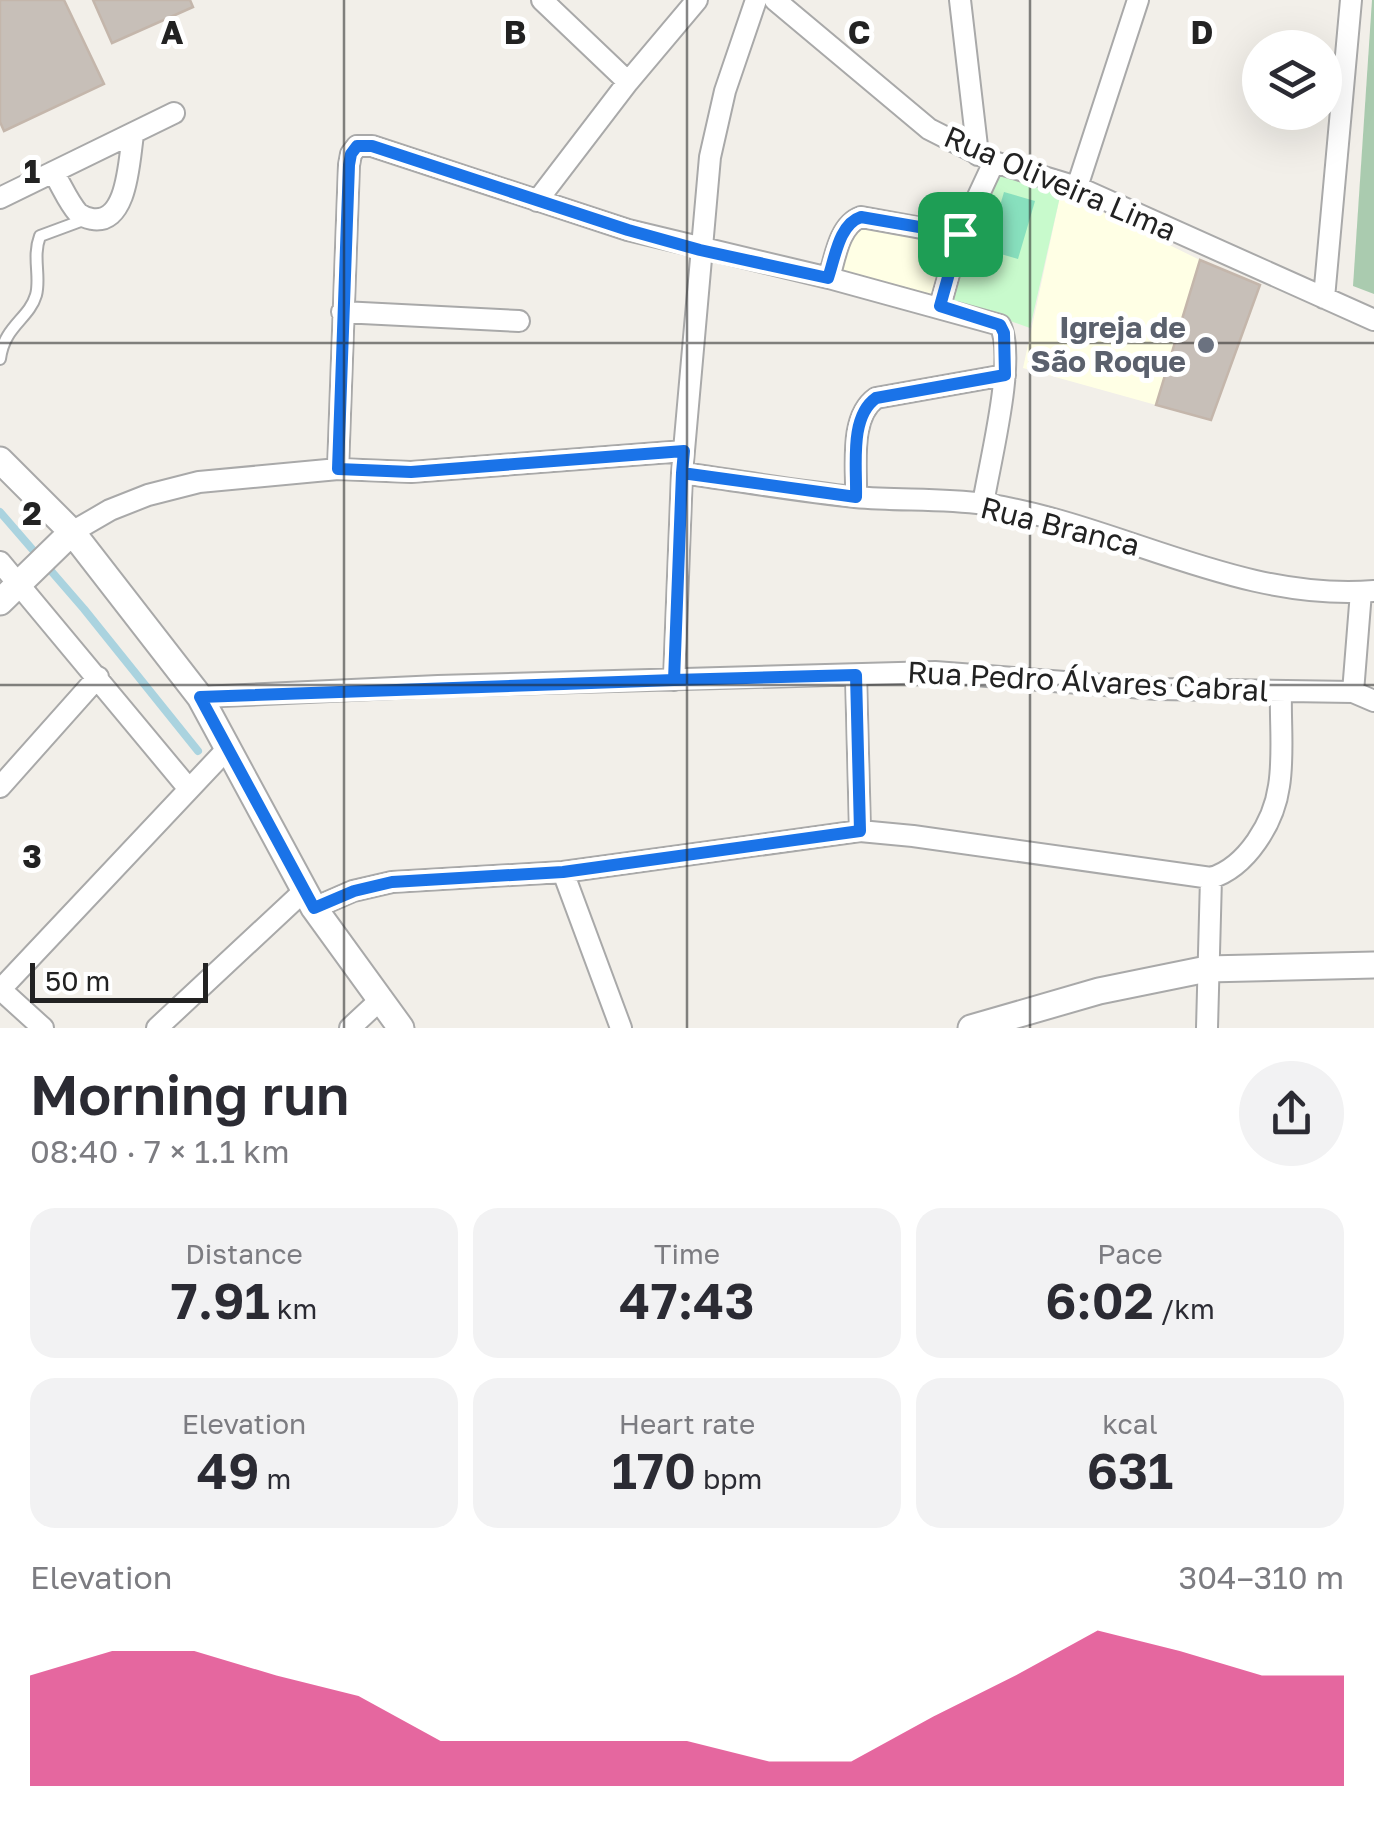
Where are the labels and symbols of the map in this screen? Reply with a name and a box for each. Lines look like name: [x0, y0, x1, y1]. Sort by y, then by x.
text: A: [161, 13, 184, 51]
text: B: [504, 13, 526, 51]
text: C: [848, 13, 870, 51]
text: D: [1191, 13, 1213, 51]
street label: Rua Oliveira Lima: [939, 118, 1182, 248]
text: 1: [24, 152, 40, 190]
pin: [918, 192, 1003, 277]
place label: Igreja de São Roque: [1031, 309, 1186, 379]
marker: Igreja de São Roque: [1195, 334, 1217, 356]
street label: Rua Branca: [977, 489, 1143, 563]
text: 2: [22, 494, 42, 532]
street label: Rua Pedro Álvares Cabral: [906, 654, 1270, 708]
text: 3: [22, 837, 42, 875]
scale bar: [30, 958, 208, 1003]

